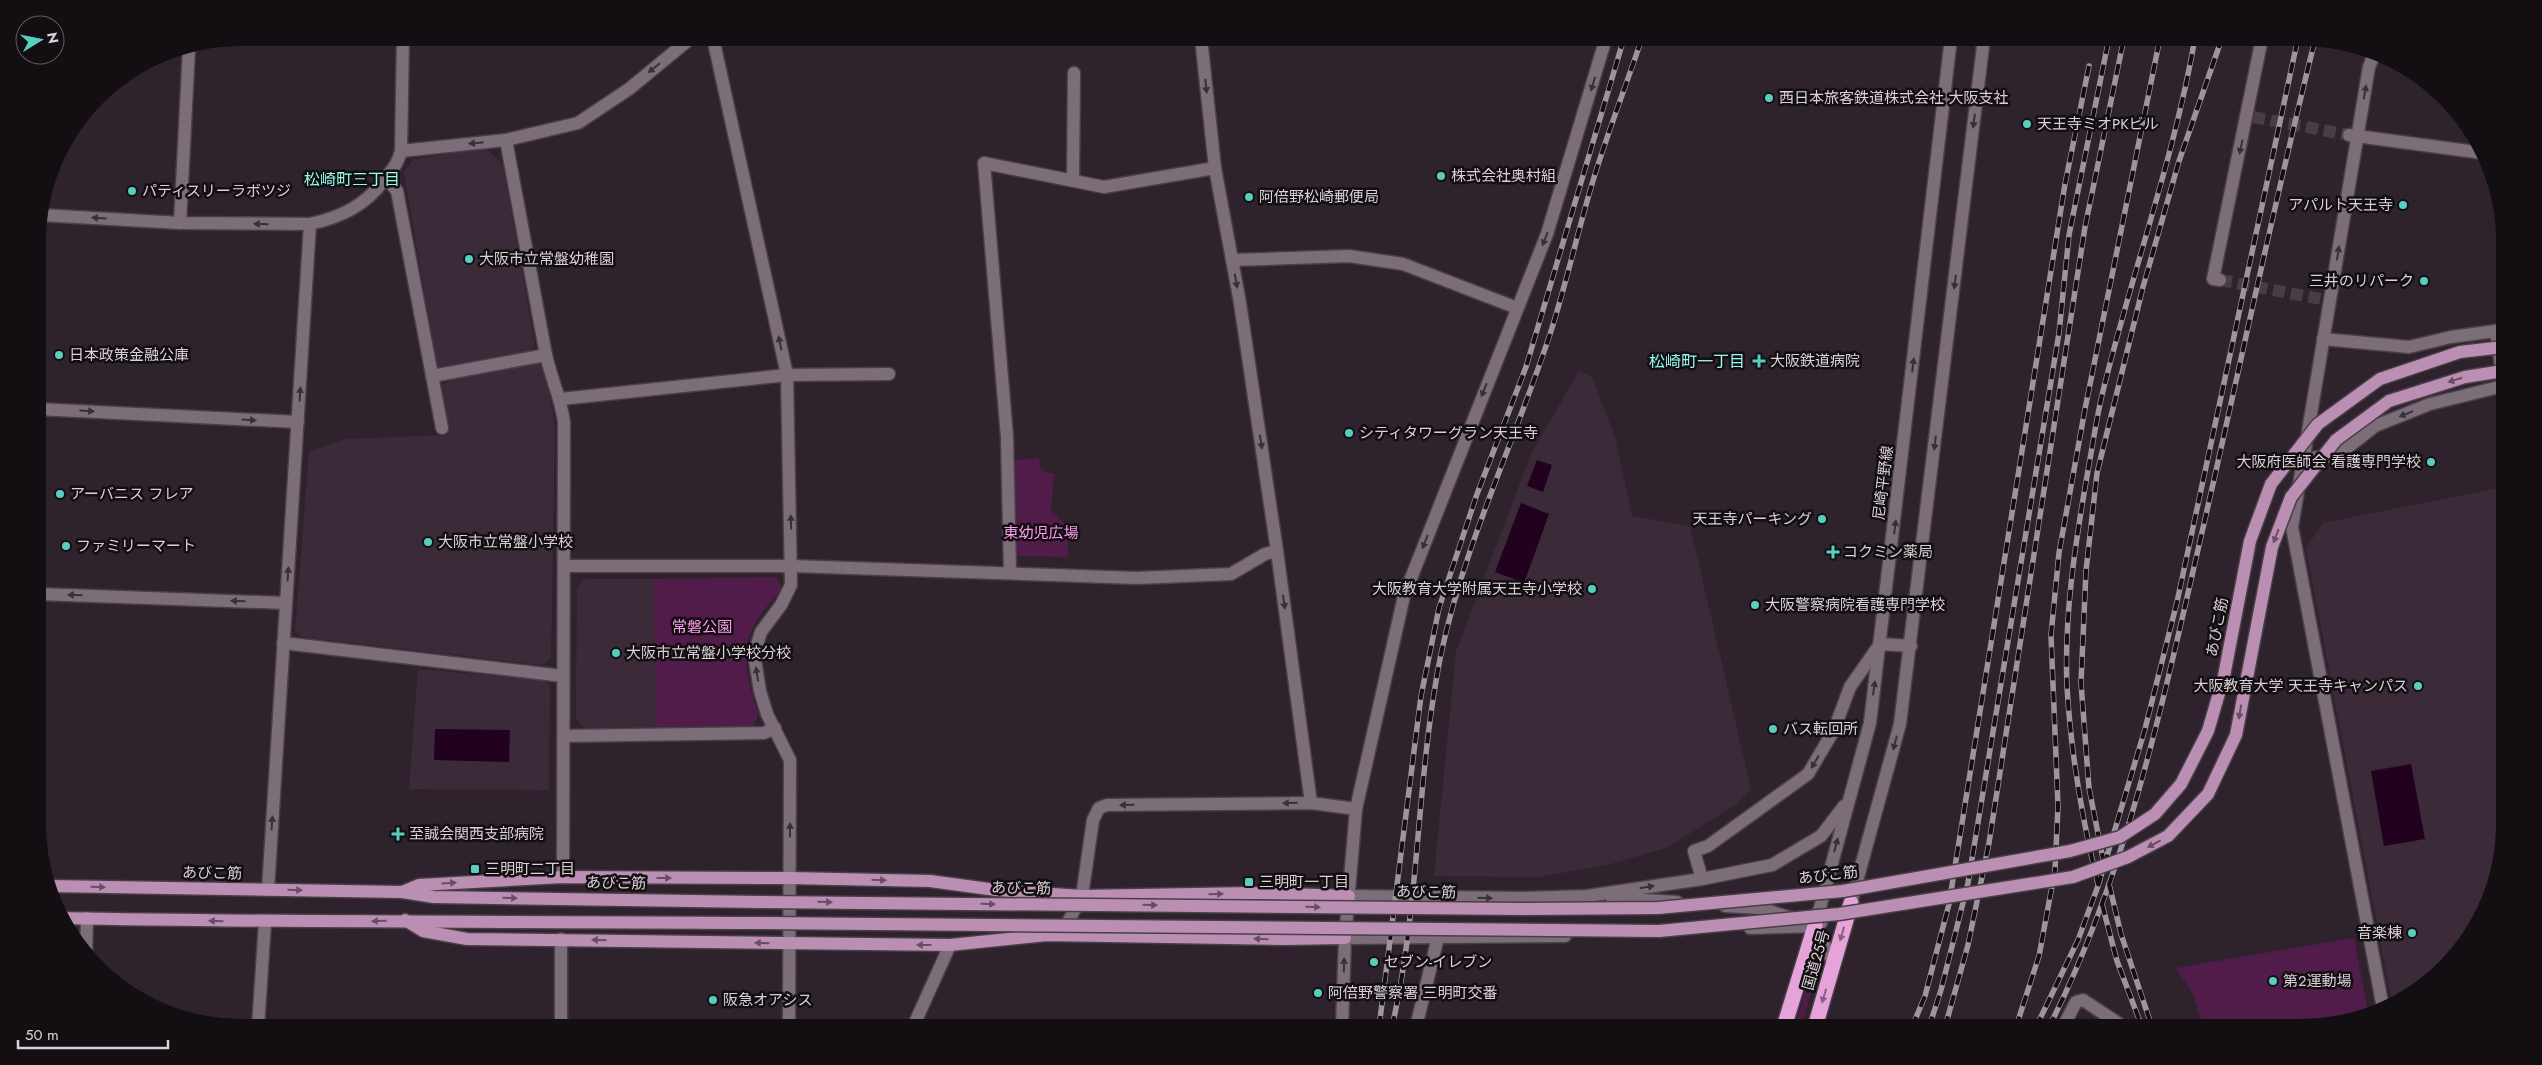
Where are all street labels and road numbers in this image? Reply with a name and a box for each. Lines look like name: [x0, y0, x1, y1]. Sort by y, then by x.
street label: 尼崎平野線: [1868, 444, 1898, 522]
street label: あびこ筋: [2200, 595, 2234, 659]
street label: あびこ筋: [1797, 860, 1859, 890]
street label: あびこ筋: [182, 861, 242, 885]
street label: あびこ筋: [586, 871, 646, 895]
street label: あびこ筋: [991, 876, 1051, 900]
street label: あびこ筋: [1396, 880, 1456, 904]
street label: 国道25号: [1797, 927, 1835, 993]

